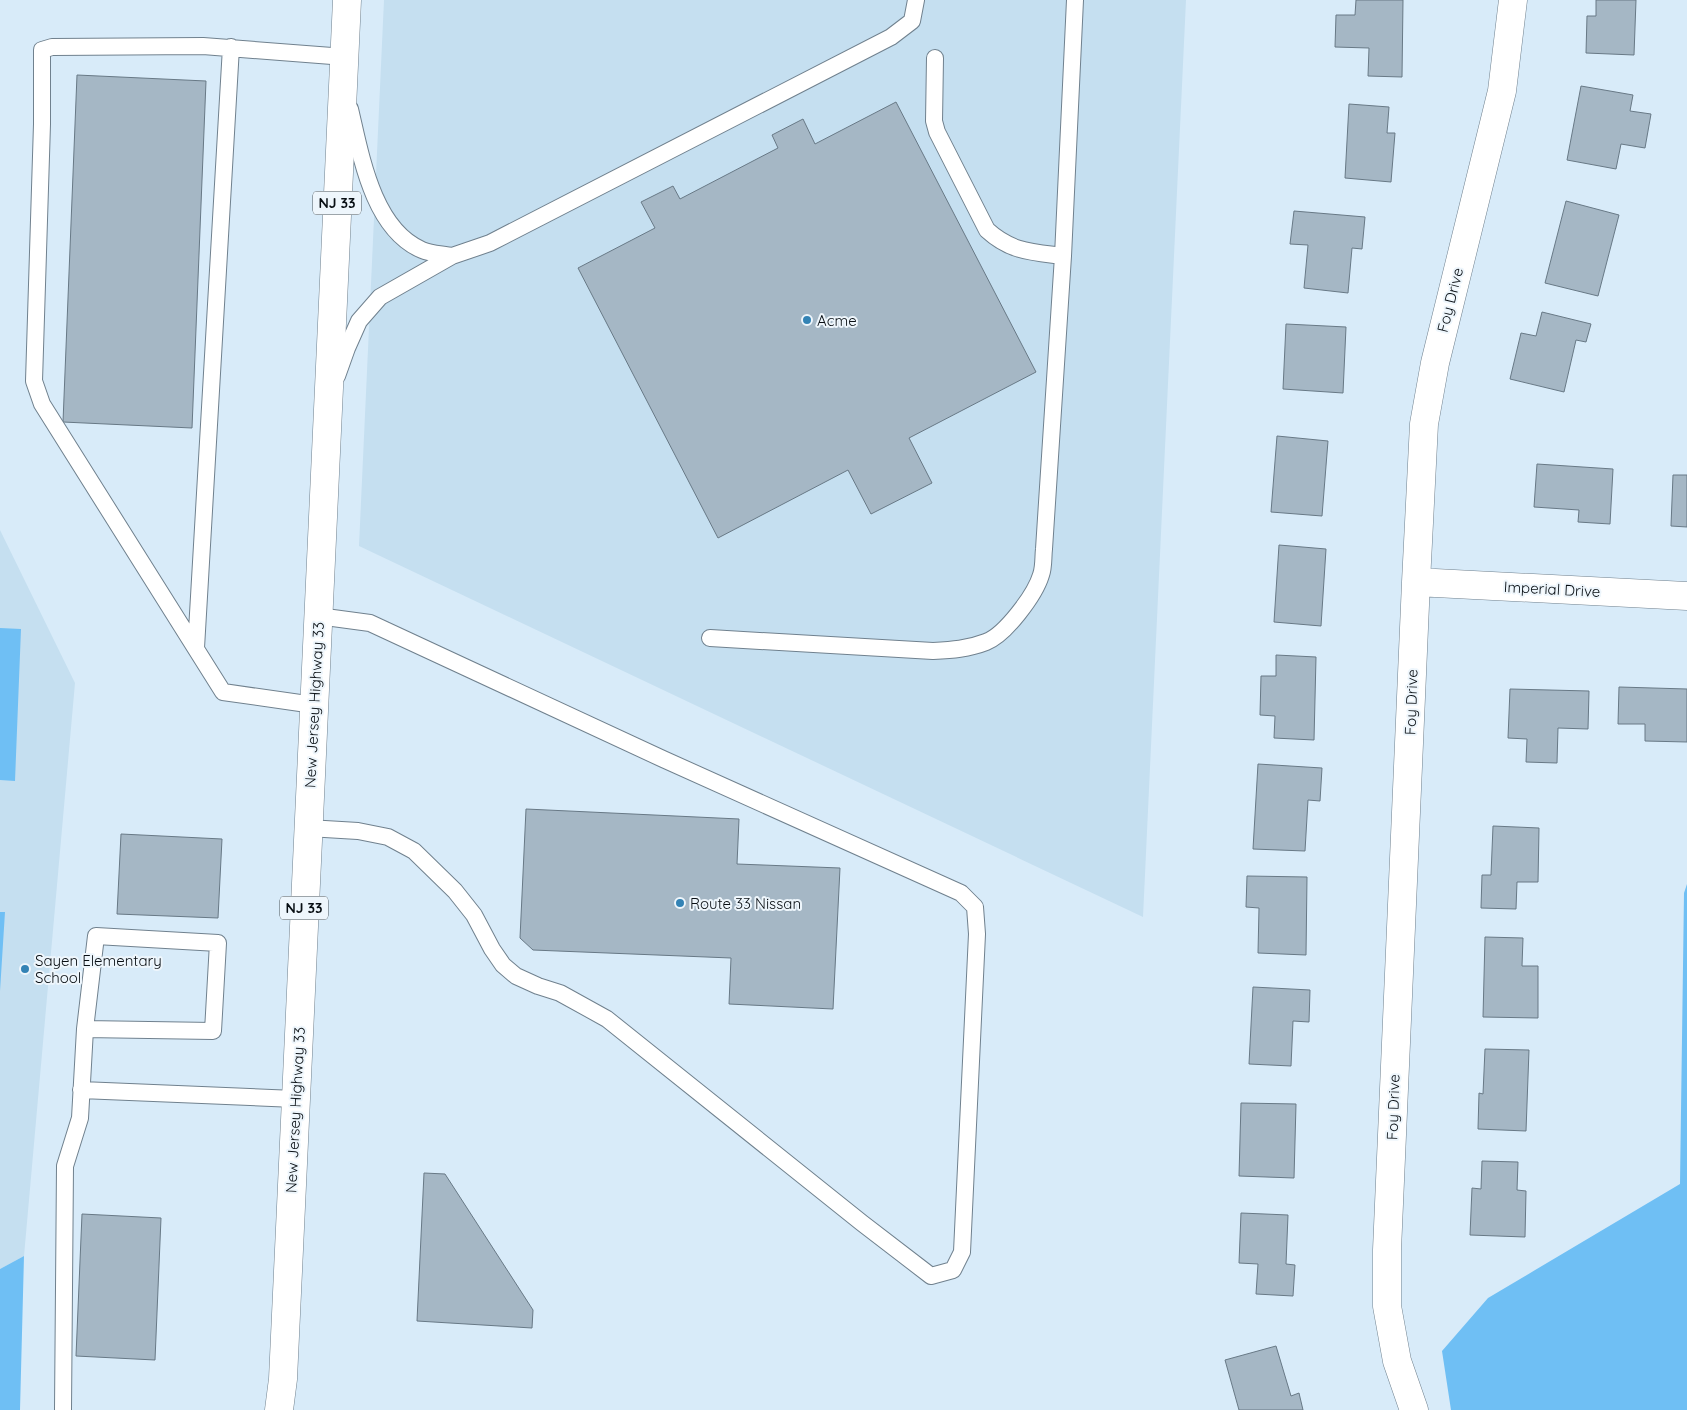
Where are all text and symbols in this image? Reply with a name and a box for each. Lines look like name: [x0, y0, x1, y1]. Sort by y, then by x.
road number: NJ 33: [313, 192, 361, 214]
street label: Foy Drive: [1433, 266, 1467, 334]
place label: Acme: [817, 311, 857, 330]
marker: Acme: [801, 314, 813, 326]
street label: Imperial Drive: [1503, 577, 1601, 601]
street label: New Jersey Highway 33: [300, 621, 328, 789]
street label: Foy Drive: [1400, 669, 1422, 735]
place label: Route 33 Nissan: [690, 894, 801, 913]
road number: NJ 33: [280, 896, 328, 920]
marker: Route 33 Nissan: [674, 897, 686, 909]
place label: Sayen Elementary School: [35, 951, 162, 987]
marker: Sayen Elementary School: [19, 963, 31, 975]
street label: New Jersey Highway 33: [281, 1026, 309, 1194]
street label: Foy Drive: [1382, 1074, 1404, 1140]

